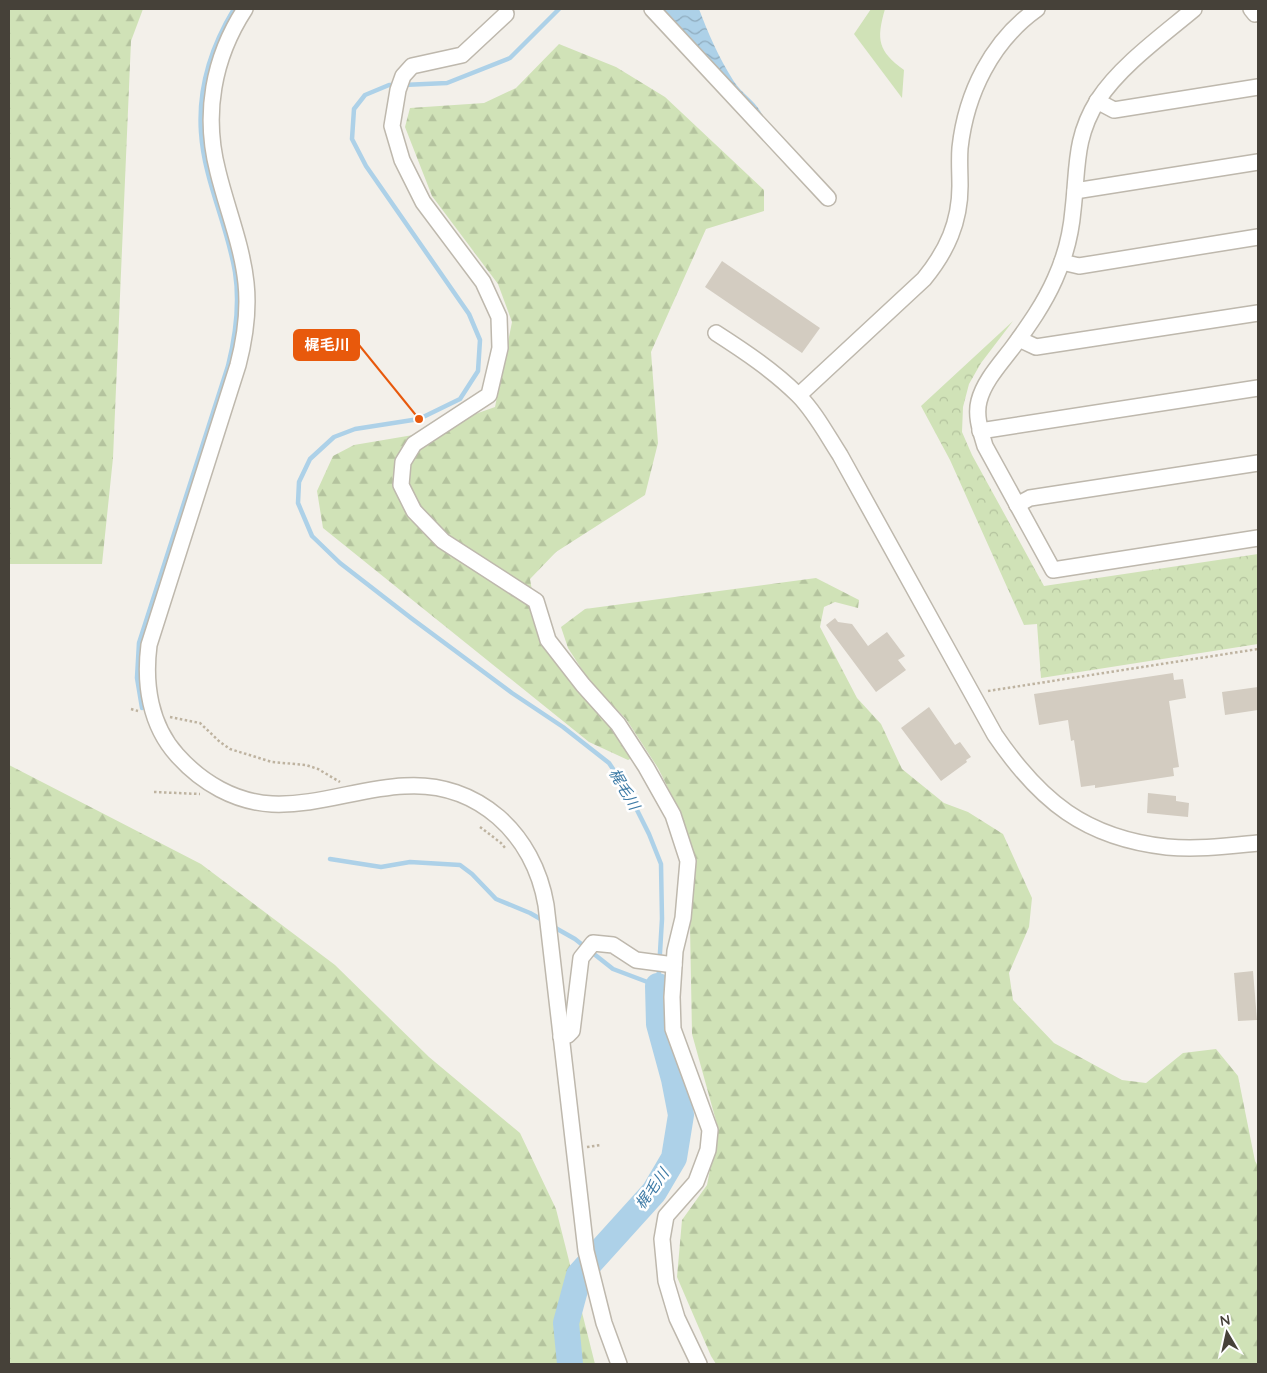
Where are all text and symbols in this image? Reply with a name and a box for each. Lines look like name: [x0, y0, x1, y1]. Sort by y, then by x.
callout: 梶毛川: [294, 330, 359, 360]
text: 梶毛川: [304, 335, 350, 354]
water label: 梶毛川: [605, 765, 645, 815]
water label: 梶毛川: [631, 1163, 674, 1212]
north arrow: [1202, 1308, 1252, 1358]
text: N: [1218, 1310, 1231, 1330]

